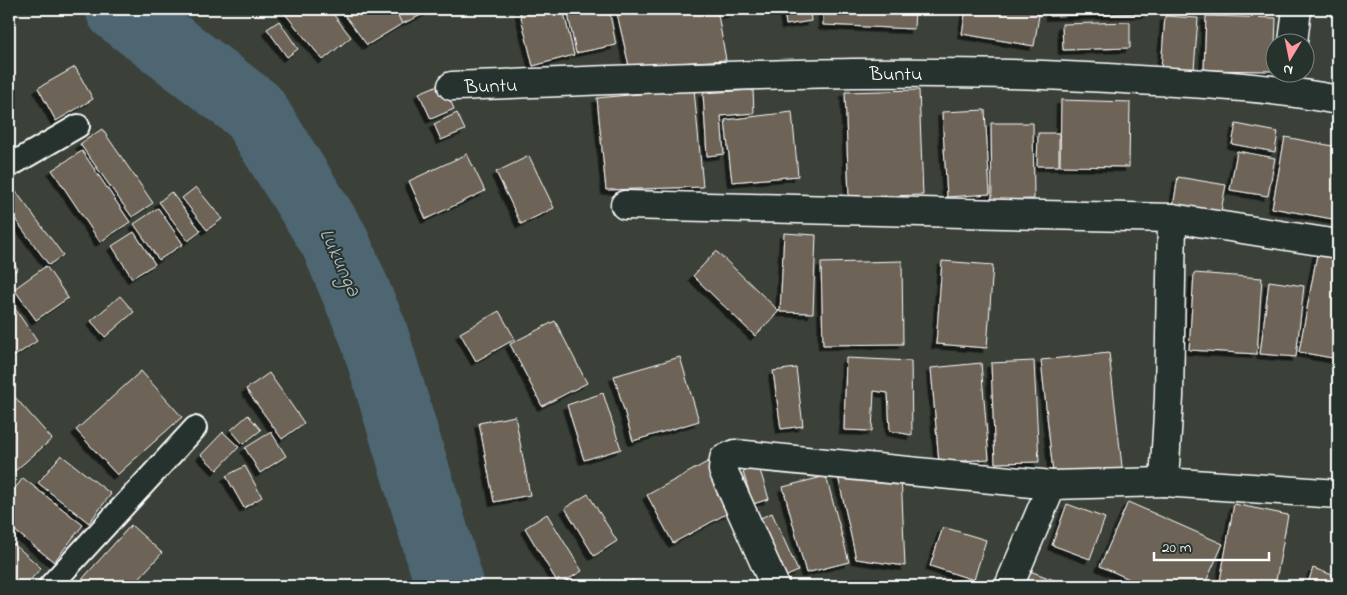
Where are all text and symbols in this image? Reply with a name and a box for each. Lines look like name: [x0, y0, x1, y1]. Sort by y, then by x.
north arrow: [1264, 32, 1314, 82]
text: N: [1282, 58, 1294, 80]
street label: Buntu: [869, 61, 922, 90]
street label: Buntu: [463, 72, 518, 103]
water label: Lukunga: [309, 224, 368, 303]
scale bar: [1154, 530, 1270, 562]
text: 20 m: [1162, 537, 1192, 559]

